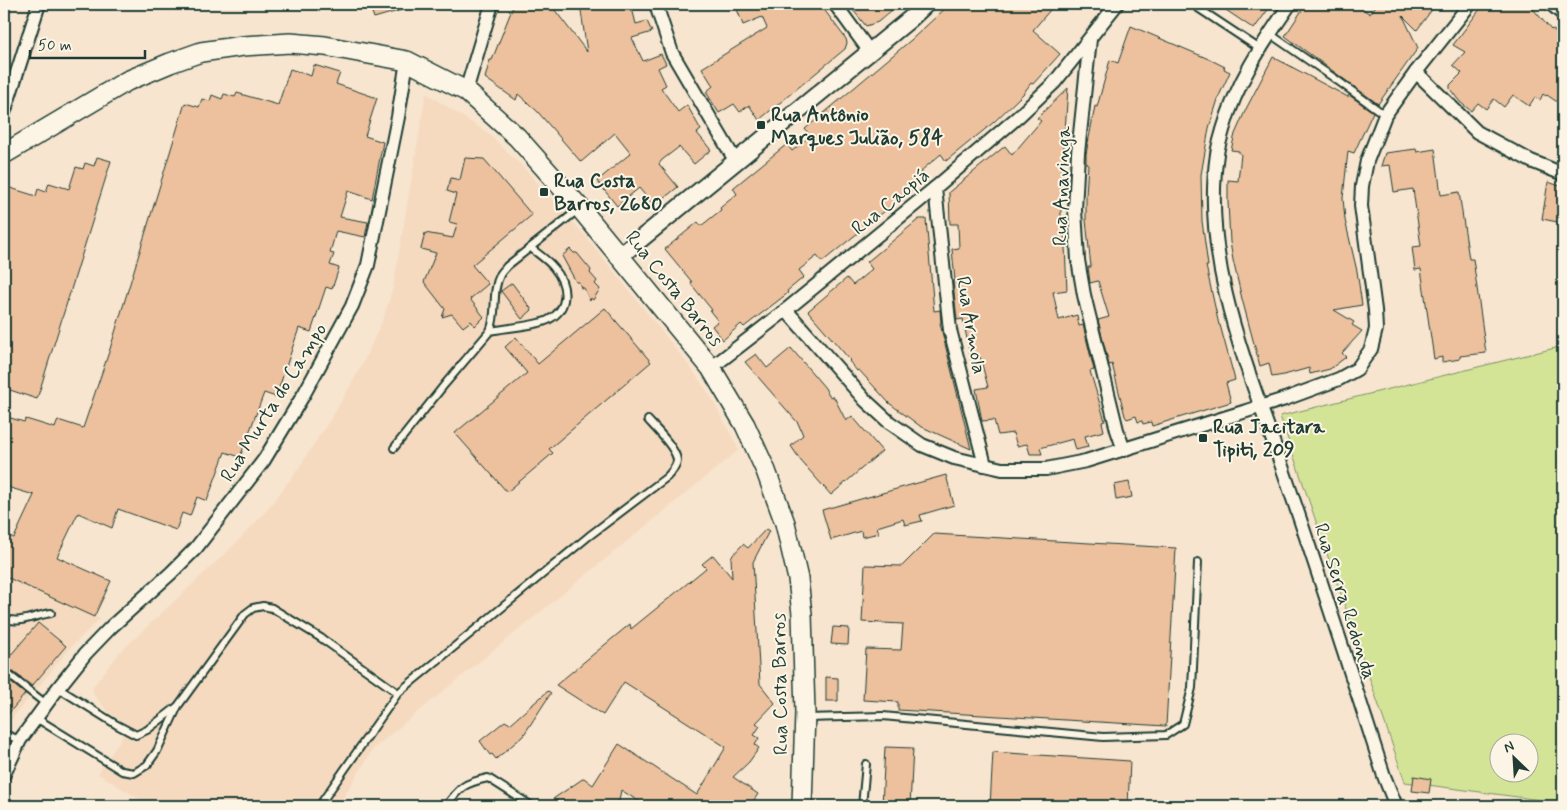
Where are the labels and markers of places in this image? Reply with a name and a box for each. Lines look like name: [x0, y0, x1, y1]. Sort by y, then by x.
place label: Rua Antônio Marques Julião, 584: [771, 102, 943, 152]
marker: Rua Antônio Marques Julião, 584: [755, 119, 767, 131]
place label: Rua Costa Barros, 2680: [554, 168, 663, 218]
marker: Rua Costa Barros, 2680: [538, 186, 550, 198]
place label: Rua Jacitara Tipiti, 209: [1213, 414, 1326, 464]
marker: Rua Jacitara Tipiti, 209: [1197, 432, 1209, 444]

